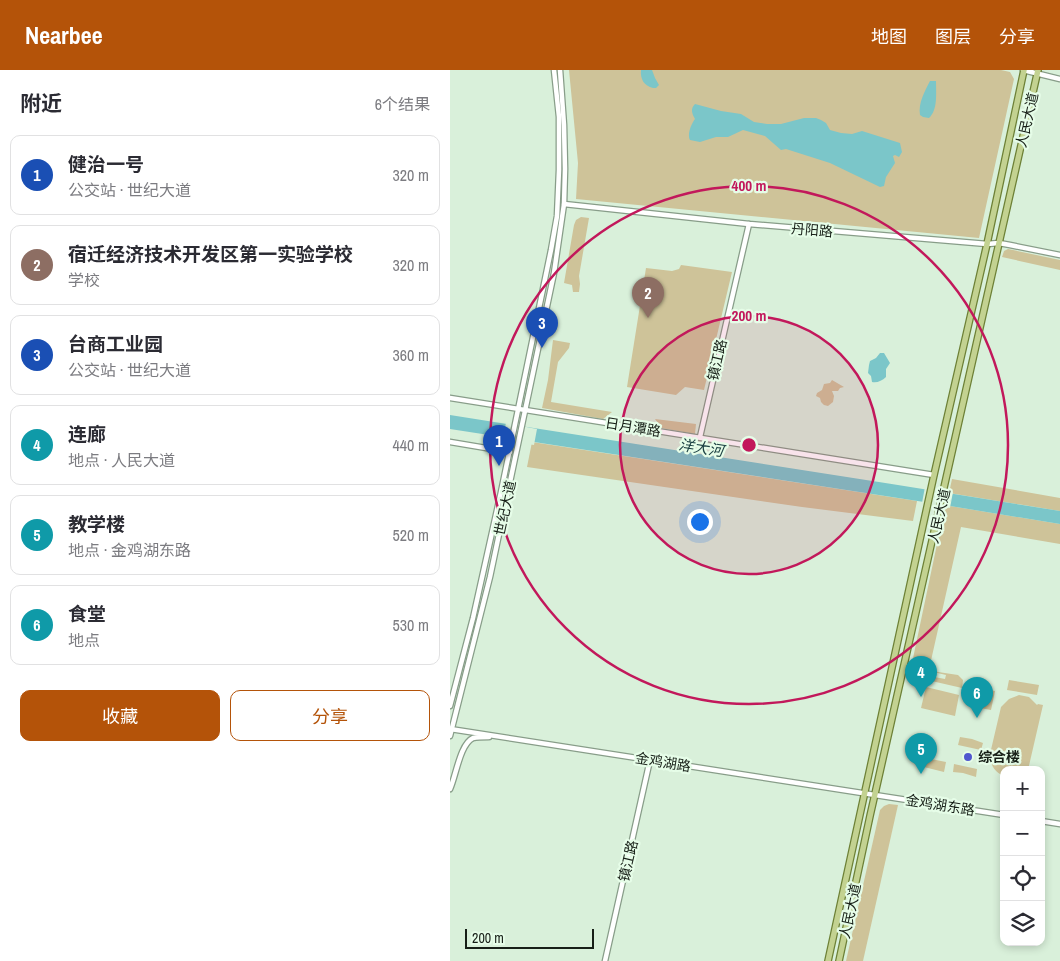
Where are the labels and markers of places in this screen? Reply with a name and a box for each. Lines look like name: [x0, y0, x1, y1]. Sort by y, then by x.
pin: 2: [632, 277, 664, 318]
pin: 3: [526, 307, 558, 348]
pin: 1: [483, 425, 515, 466]
centre of rings: [740, 436, 758, 454]
pin: 4: [905, 656, 937, 697]
pin: 6: [961, 677, 993, 718]
pin: 5: [905, 733, 937, 774]
place label: 综合楼: [978, 748, 1020, 766]
marker: 综合楼: [962, 751, 974, 763]

